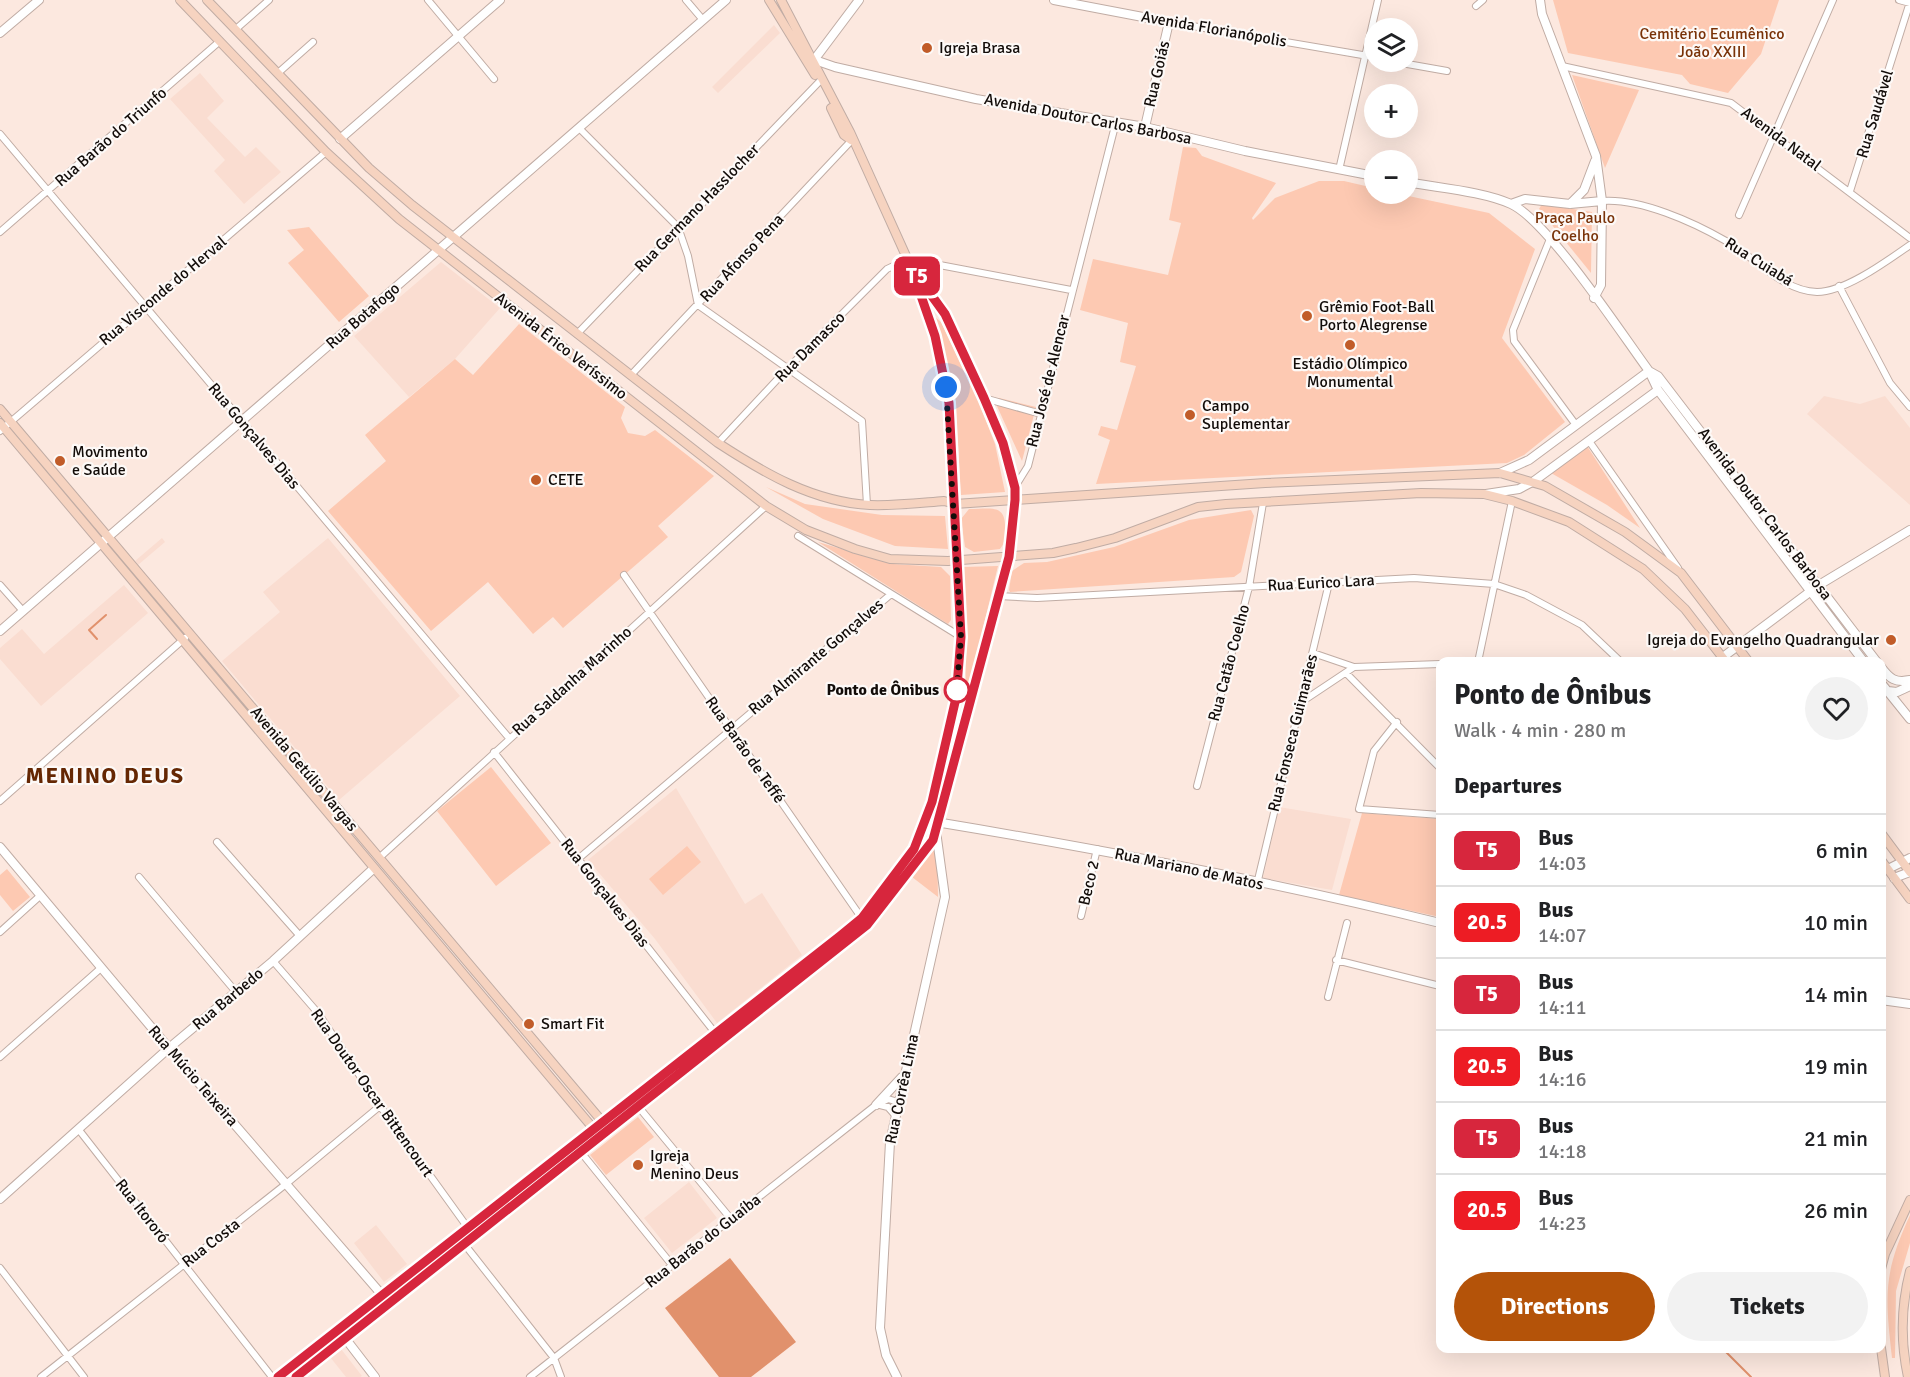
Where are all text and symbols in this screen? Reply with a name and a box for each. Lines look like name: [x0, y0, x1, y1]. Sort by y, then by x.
street label: Avenida Florianópolis: [1140, 6, 1288, 52]
map controls: [1364, 18, 1418, 204]
button: layers: [1364, 18, 1418, 72]
park label: Cemitério Ecumênico João XXIII: [1639, 24, 1785, 62]
place label: Igreja Brasa: [939, 38, 1020, 58]
street label: Rua Goiás: [1140, 39, 1174, 109]
marker: Igreja Brasa: [920, 41, 934, 55]
street label: Rua Saudável: [1852, 67, 1898, 161]
street label: Rua Barão do Triunfo: [51, 83, 171, 191]
button: +: [1364, 84, 1418, 138]
street label: Avenida Doutor Carlos Barbosa: [983, 89, 1193, 149]
street label: Avenida Natal: [1737, 102, 1825, 176]
street label: Rua Germano Hasslocher: [630, 139, 764, 277]
button: −: [1364, 150, 1418, 204]
park label: Praça Paulo Coelho: [1535, 208, 1615, 246]
street label: Rua Afonso Pena: [696, 210, 788, 306]
street label: Rua Visconde do Herval: [95, 232, 231, 350]
street label: Rua Cuiabá: [1721, 233, 1797, 291]
line badge: T5: [890, 256, 944, 296]
text: T5: [906, 263, 928, 289]
street label: Rua Botafogo: [322, 278, 404, 354]
street label: Avenida Érico Veríssimo: [491, 288, 631, 404]
place label: Grêmio Foot-Ball Porto Alegrense: [1319, 297, 1435, 335]
street label: Rua Damasco: [771, 308, 849, 386]
marker: Grêmio Foot-Ball Porto Alegrense: [1300, 309, 1314, 323]
street label: Rua José de Alencar: [1022, 312, 1074, 449]
marker: Estádio Olímpico Monumental: [1343, 338, 1357, 352]
place label: Estádio Olímpico Monumental: [1292, 354, 1408, 392]
your location: [931, 372, 961, 402]
street label: Rua Gonçalves Dias: [204, 379, 304, 493]
place label: Campo Suplementar: [1202, 396, 1290, 434]
marker: Campo Suplementar: [1183, 408, 1197, 422]
street label: Avenida Doutor Carlos Barbosa: [1694, 424, 1836, 604]
place label: Movimento e Saúde: [72, 442, 148, 480]
marker: Movimento e Saúde: [53, 454, 67, 468]
place label: CETE: [548, 470, 584, 490]
marker: CETE: [529, 473, 543, 487]
street label: Rua Eurico Lara: [1267, 570, 1375, 596]
street label: Rua Almirante Gonçalves: [744, 595, 888, 719]
street label: Rua Catão Coelho: [1204, 602, 1254, 724]
street label: Rua Saldanha Marinho: [508, 622, 636, 740]
place label: Igreja do Evangelho Quadrangular: [1647, 630, 1879, 650]
marker: Igreja do Evangelho Quadrangular: [1884, 633, 1898, 647]
street label: Rua Fonseca Guimarães: [1264, 652, 1322, 814]
marker: Ponto de Ônibus: [944, 677, 970, 703]
button: heart: [1805, 677, 1868, 740]
text: Ponto de Ônibus: [1454, 678, 1651, 712]
place label: Ponto de Ônibus: [826, 680, 939, 700]
street label: Rua Barão de Teffé: [701, 693, 789, 807]
street label: Avenida Getúlio Vargas: [246, 702, 362, 836]
text: Walk · 4 min · 280 m: [1454, 718, 1626, 743]
district label: MENINO DEUS: [26, 762, 184, 789]
text: Departures: [1454, 772, 1562, 799]
text: Bus: [1538, 824, 1573, 851]
street label: Rua Gonçalves Dias: [556, 835, 654, 951]
text: T5: [1476, 837, 1498, 863]
text: 6 min: [1816, 837, 1868, 864]
street label: Rua Mariano de Matos: [1113, 843, 1265, 895]
text: 14:03: [1538, 851, 1587, 876]
street label: Beco 2: [1074, 859, 1104, 907]
text: Bus: [1538, 896, 1573, 923]
text: 20.5: [1467, 909, 1507, 935]
text: 10 min: [1804, 909, 1868, 936]
text: 14:07: [1538, 923, 1587, 948]
street label: Rua Barbedo: [188, 964, 268, 1034]
text: Bus: [1538, 968, 1573, 995]
text: T5: [1476, 981, 1498, 1007]
text: 14 min: [1804, 981, 1868, 1008]
text: 14:11: [1538, 995, 1587, 1020]
street label: Rua Doutor Oscar Bittencourt: [306, 1005, 438, 1181]
place label: Smart Fit: [541, 1014, 605, 1034]
marker: Smart Fit: [522, 1017, 536, 1031]
street label: Rua Múcio Teixeira: [144, 1021, 242, 1131]
street label: Rua Corrêa Lima: [881, 1032, 923, 1146]
text: Bus: [1538, 1040, 1573, 1067]
text: 20.5: [1467, 1053, 1507, 1079]
text: 19 min: [1804, 1053, 1868, 1080]
text: 14:16: [1538, 1067, 1587, 1092]
text: Bus: [1538, 1112, 1573, 1139]
text: T5: [1476, 1125, 1498, 1151]
text: 21 min: [1804, 1125, 1868, 1152]
text: 14:18: [1538, 1139, 1587, 1164]
place label: Igreja Menino Deus: [650, 1146, 739, 1184]
marker: Igreja Menino Deus: [631, 1158, 645, 1172]
street label: Rua Itororó: [111, 1175, 173, 1247]
text: Bus: [1538, 1184, 1573, 1211]
street label: Rua Barão do Guaíba: [641, 1190, 765, 1292]
text: 20.5: [1467, 1197, 1507, 1223]
text: 26 min: [1804, 1197, 1868, 1224]
text: 14:23: [1538, 1211, 1587, 1236]
street label: Rua Costa: [178, 1214, 244, 1272]
button: Directions: [1454, 1272, 1655, 1341]
button: Tickets: [1667, 1272, 1868, 1341]

